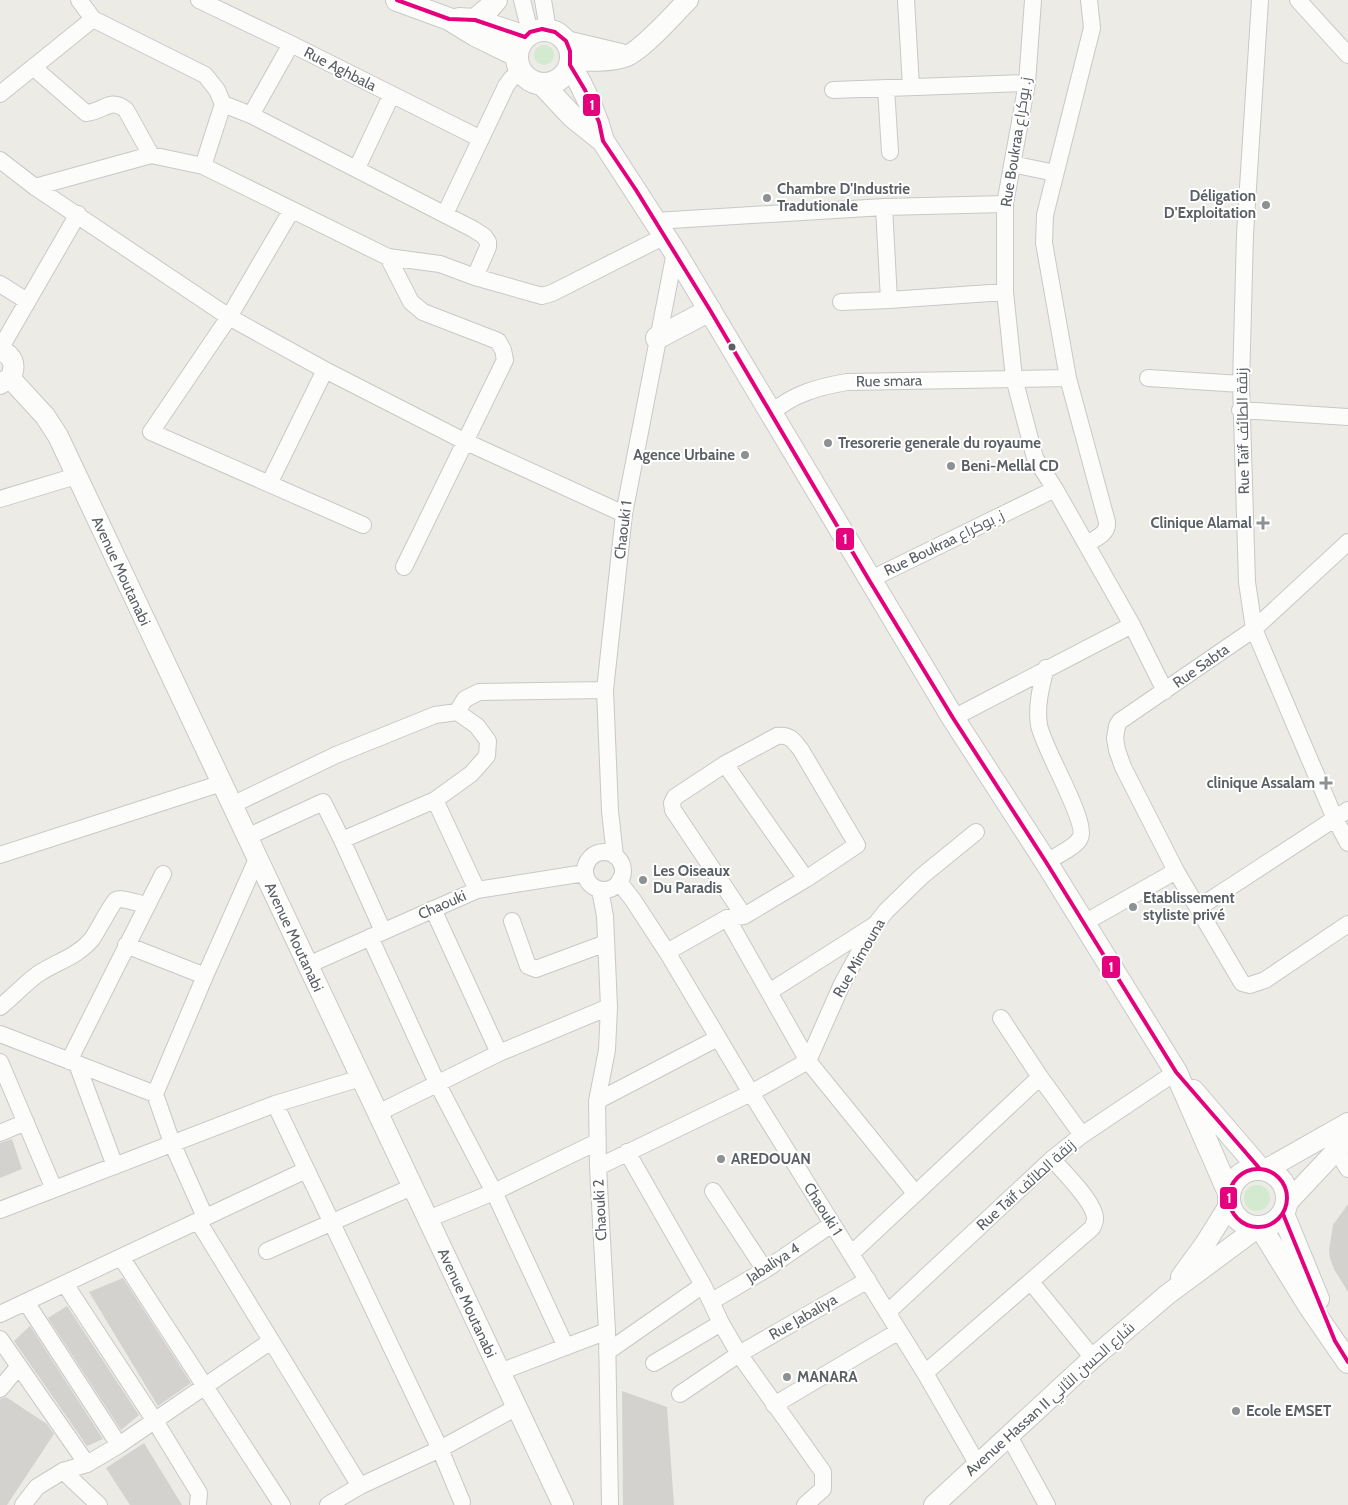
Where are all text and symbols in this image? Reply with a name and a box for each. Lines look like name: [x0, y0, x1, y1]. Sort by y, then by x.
street label: Rue Aghbala: [301, 43, 380, 95]
street label: Rue Boukraa ز. بوكراع: [997, 76, 1037, 209]
line badge: 1: [582, 93, 601, 117]
text: 1: [589, 96, 595, 114]
place label: Chambre D'Industrie Tradutionale: [777, 180, 910, 215]
place label: Déligation D'Exploitation: [1164, 187, 1256, 222]
marker: Chambre D'Industrie Tradutionale: [761, 192, 773, 204]
marker: Déligation D'Exploitation: [1260, 199, 1272, 211]
unlabelled marker: [727, 342, 737, 352]
street label: Rue Taïf زنقة الطائف: [1233, 367, 1253, 495]
street label: Rue smara: [856, 371, 923, 391]
place label: Tresorerie generale du royaume: [838, 434, 1041, 452]
marker: Tresorerie generale du royaume: [822, 437, 834, 449]
place label: Agence Urbaine: [633, 446, 735, 464]
marker: Agence Urbaine: [739, 449, 751, 461]
place label: Beni-Mellal CD: [961, 457, 1059, 475]
marker: Beni-Mellal CD: [945, 460, 957, 472]
street label: Chaouki 1: [610, 500, 636, 560]
street label: Rue Boukraa ز. بوكراع: [881, 506, 1008, 582]
street label: Avenue Moutanabi: [88, 514, 154, 628]
place label: Clinique Alamal: [1150, 514, 1252, 532]
marker: Clinique Alamal: [1256, 516, 1270, 530]
line badge: 1: [835, 527, 855, 551]
text: 1: [842, 530, 848, 548]
street label: Rue Sabta: [1170, 640, 1233, 692]
place label: clinique Assalam: [1207, 774, 1315, 792]
marker: clinique Assalam: [1319, 776, 1333, 790]
place label: Les Oiseaux Du Paradis: [653, 862, 731, 897]
marker: Les Oiseaux Du Paradis: [637, 874, 649, 886]
street label: Avenue Moutanabi: [261, 880, 327, 994]
street label: Chaouki: [415, 886, 469, 924]
place label: Etablissement styliste privé: [1143, 889, 1235, 924]
marker: Etablissement styliste privé: [1127, 901, 1139, 913]
street label: Rue Mimouna: [829, 915, 889, 1001]
line badge: 1: [1101, 955, 1121, 979]
text: 1: [1108, 958, 1114, 976]
street label: Rue Taïf زنقة الطائف: [973, 1136, 1079, 1234]
place label: AREDOUAN: [731, 1150, 811, 1168]
marker: AREDOUAN: [715, 1153, 727, 1165]
street label: Chaouki 2: [589, 1179, 611, 1241]
street label: Chaouki 1: [800, 1179, 846, 1239]
line badge: 1: [1219, 1186, 1238, 1210]
text: 1: [1226, 1189, 1232, 1207]
street label: Jabaliya 4: [742, 1239, 803, 1287]
street label: Avenue Moutanabi: [434, 1246, 500, 1360]
street label: Rue Jabaliya: [766, 1290, 841, 1344]
street label: Avenue Hassan II شارع الحسن الثاني: [962, 1318, 1140, 1482]
place label: MANARA: [797, 1368, 858, 1386]
marker: MANARA: [781, 1371, 793, 1383]
place label: Ecole EMSET: [1246, 1402, 1332, 1420]
marker: Ecole EMSET: [1230, 1405, 1242, 1417]

